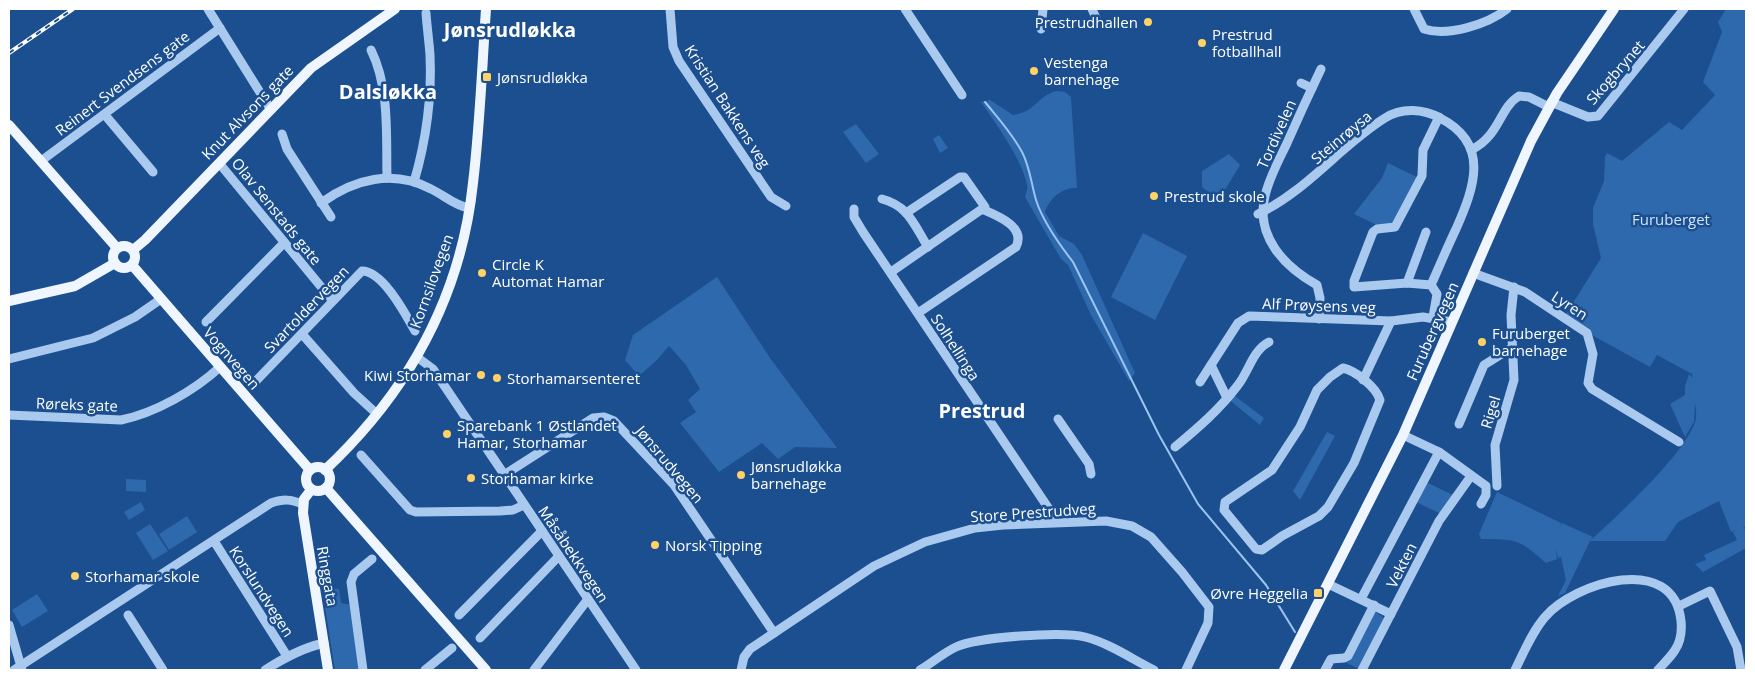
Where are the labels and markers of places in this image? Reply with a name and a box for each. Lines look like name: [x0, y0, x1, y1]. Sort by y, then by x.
place label: Prestrudhallen: [1035, 12, 1138, 32]
marker: Prestrudhallen: [1142, 16, 1154, 28]
place label: Prestrud fotballhall: [1212, 24, 1282, 61]
marker: Prestrud fotballhall: [1196, 37, 1208, 49]
place label: Vestenga barnehage: [1044, 52, 1119, 89]
marker: Vestenga barnehage: [1028, 65, 1040, 77]
place label: Jønsrudløkka: [495, 67, 588, 87]
marker: Jønsrudløkka: [481, 71, 493, 83]
place label: Prestrud skole: [1164, 186, 1265, 206]
marker: Prestrud skole: [1148, 190, 1160, 202]
place label: Circle K Automat Hamar: [492, 254, 604, 291]
marker: Circle K Automat Hamar: [476, 267, 488, 279]
place label: Furuberget barnehage: [1492, 323, 1570, 360]
marker: Furuberget barnehage: [1476, 336, 1488, 348]
place label: Kiwi Storhamar: [364, 365, 471, 385]
place label: Storhamarsenteret: [507, 368, 640, 388]
marker: Kiwi Storhamar: [475, 369, 487, 381]
marker: Storhamarsenteret: [491, 372, 503, 384]
place label: Sparebank 1 Østlandet Hamar, Storhamar: [457, 415, 617, 452]
marker: Sparebank 1 Østlandet Hamar, Storhamar: [441, 428, 453, 440]
place label: Jønsrudløkka barnehage: [749, 456, 842, 493]
place label: Storhamar kirke: [481, 468, 594, 488]
marker: Jønsrudløkka barnehage: [735, 469, 747, 481]
marker: Storhamar kirke: [465, 472, 477, 484]
place label: Norsk Tipping: [665, 535, 762, 555]
marker: Norsk Tipping: [649, 539, 661, 551]
place label: Storhamar skole: [85, 566, 200, 586]
marker: Storhamar skole: [69, 570, 81, 582]
place label: Øvre Heggelia: [1210, 583, 1308, 603]
marker: Øvre Heggelia: [1312, 587, 1324, 599]

